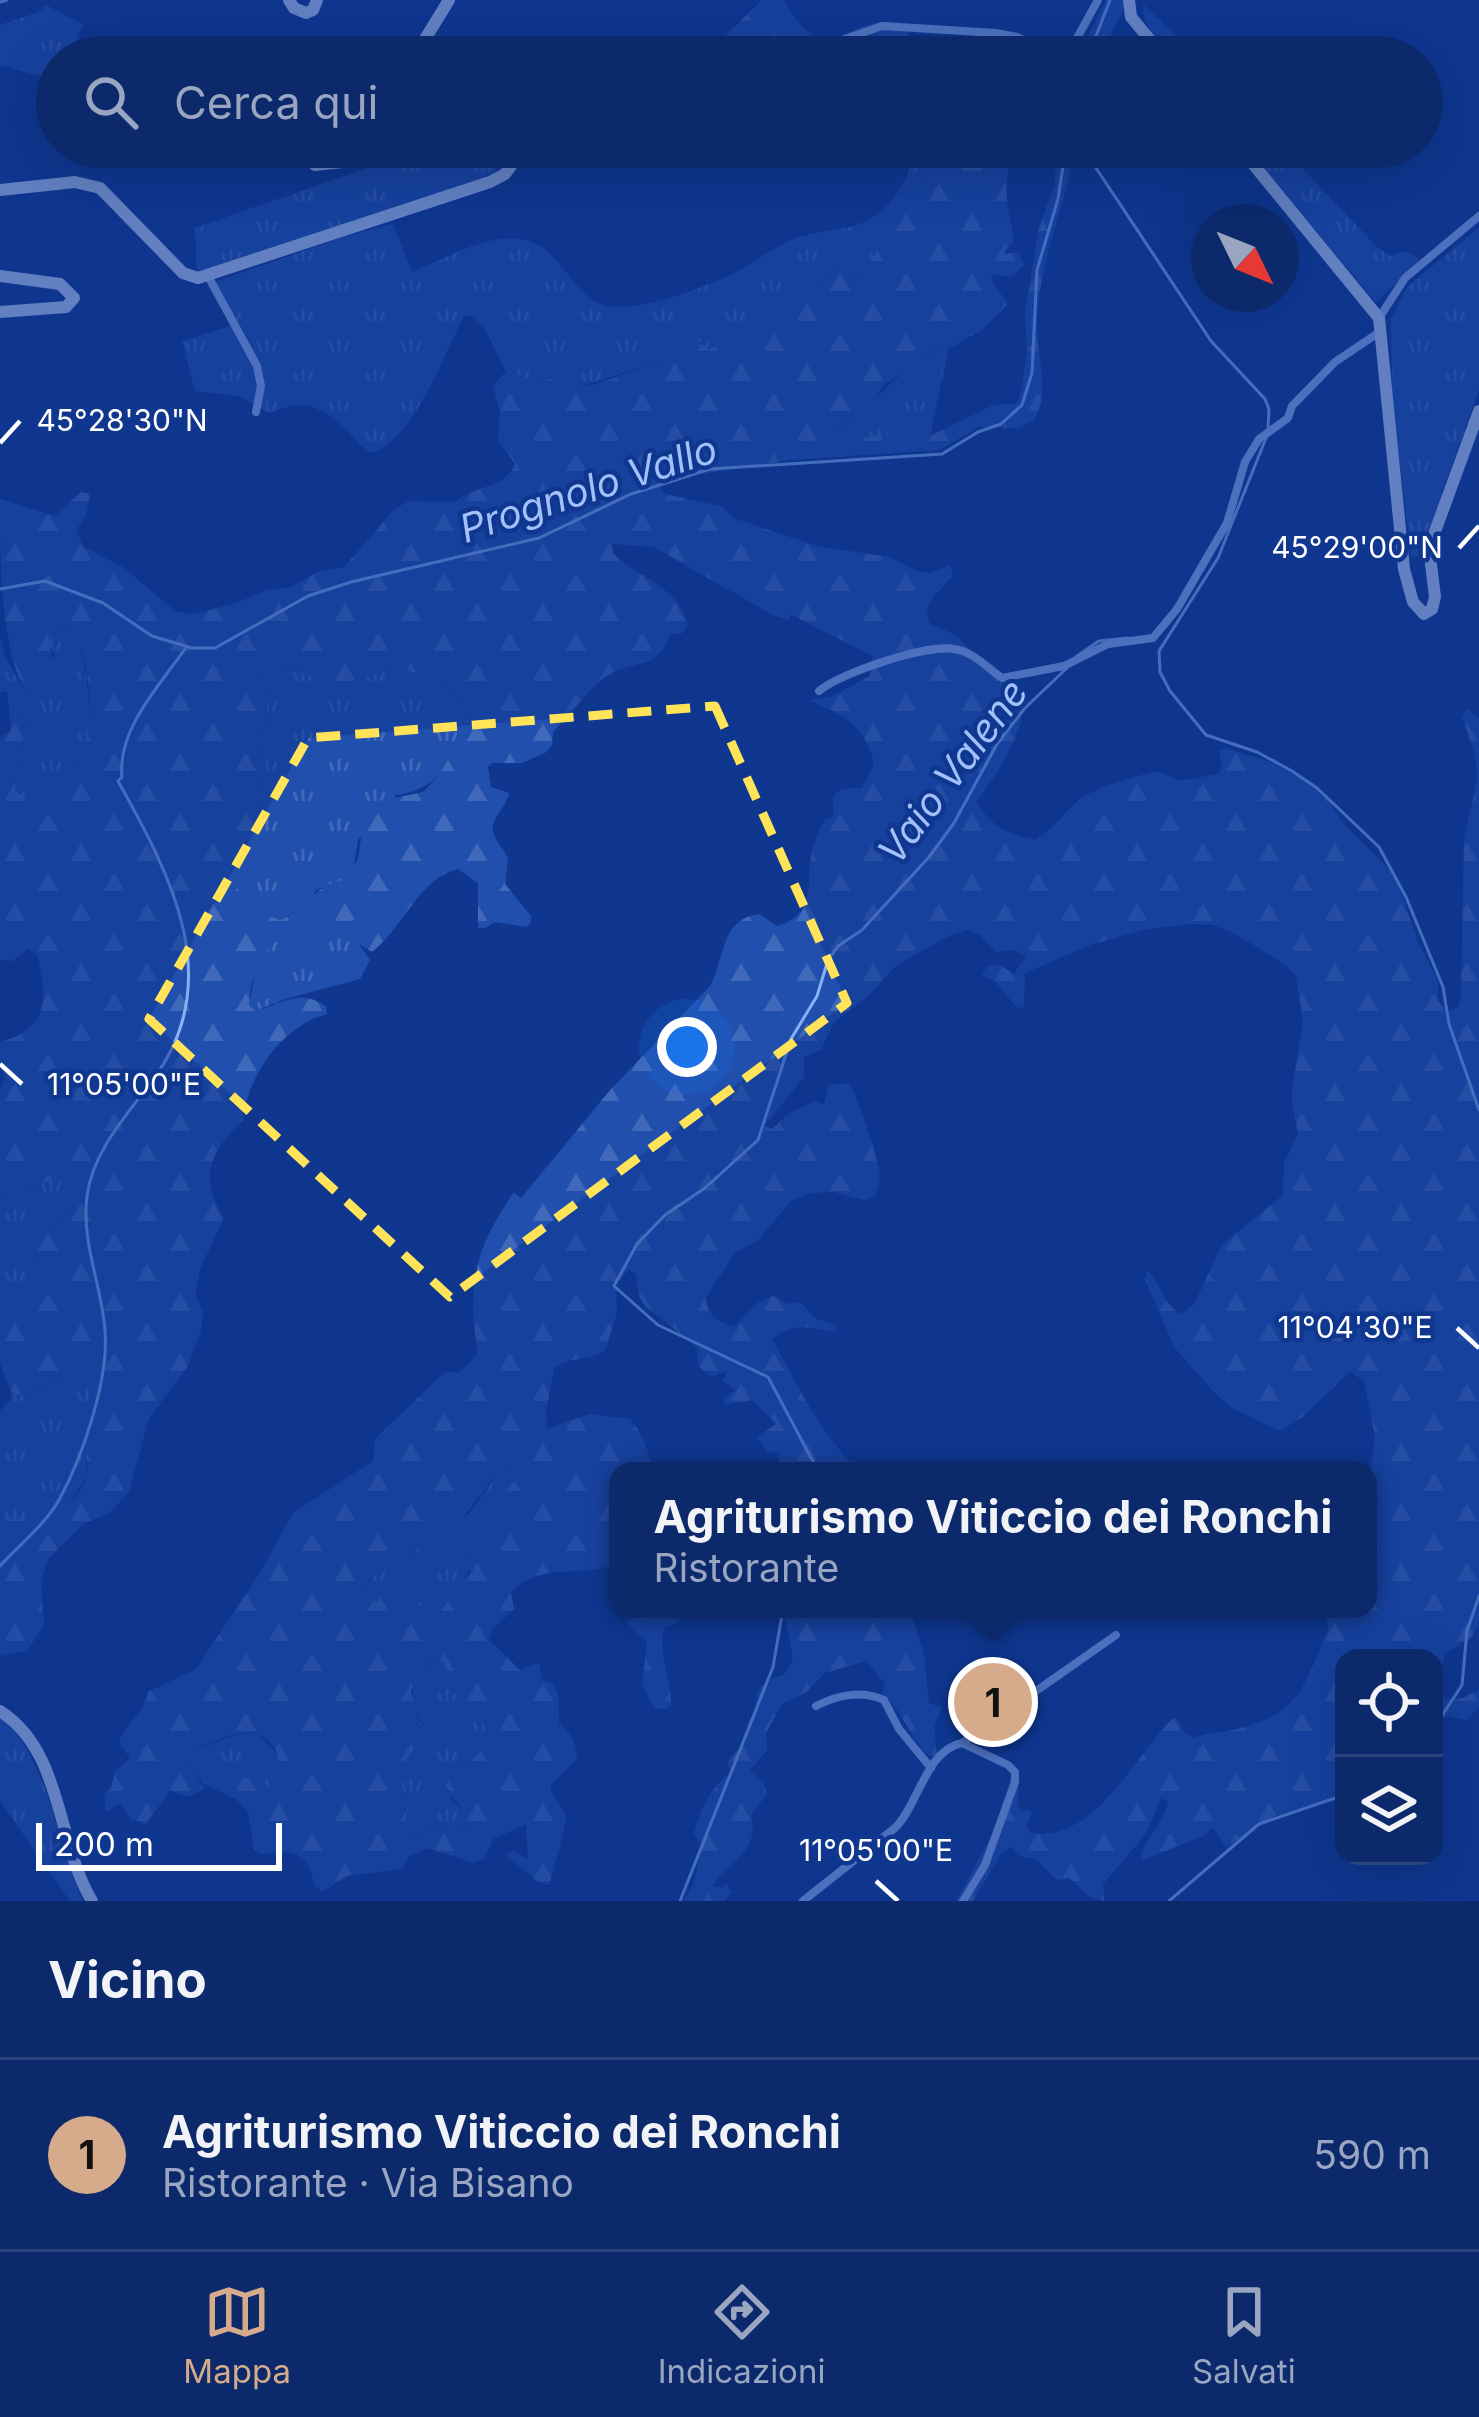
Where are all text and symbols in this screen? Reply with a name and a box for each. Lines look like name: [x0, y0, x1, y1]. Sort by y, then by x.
search box: [36, 36, 1443, 168]
icon: search: [78, 69, 144, 135]
text: Cerca qui: [174, 75, 378, 130]
north arrow: [1191, 204, 1299, 312]
text: 45°28'30"N: [36, 402, 208, 438]
water label: Prognolo Vallo: [453, 424, 723, 552]
text: 45°29'00"N: [1271, 529, 1443, 565]
water label: Vaio Valene: [867, 669, 1037, 873]
your location: [657, 1017, 717, 1077]
text: 11°05'00"E: [47, 1066, 201, 1102]
text: 11°04'30"E: [1278, 1309, 1432, 1345]
popup: [609, 1462, 1377, 1618]
text: Agriturismo Viticcio dei Ronchi: [654, 1489, 1332, 1544]
text: Ristorante: [654, 1544, 839, 1591]
map controls: [1335, 1649, 1443, 1865]
button: locate: [1335, 1649, 1443, 1757]
pin: 1: [954, 1657, 1032, 1747]
button: layers: [1335, 1757, 1443, 1865]
scale bar: [36, 1817, 282, 1870]
text: 200 m: [54, 1824, 154, 1864]
text: 11°05'00"E: [799, 1832, 953, 1868]
text: Vicino: [48, 1949, 207, 2010]
text: Agriturismo Viticcio dei Ronchi: [162, 2104, 841, 2159]
text: 1: [79, 2131, 95, 2178]
text: 590 m: [1313, 2131, 1431, 2178]
text: Ristorante · Via Bisano: [162, 2159, 574, 2206]
tab: Mappa: [183, 2279, 291, 2391]
tab: Indicazioni: [658, 2279, 825, 2391]
tab: Salvati: [1192, 2279, 1296, 2391]

